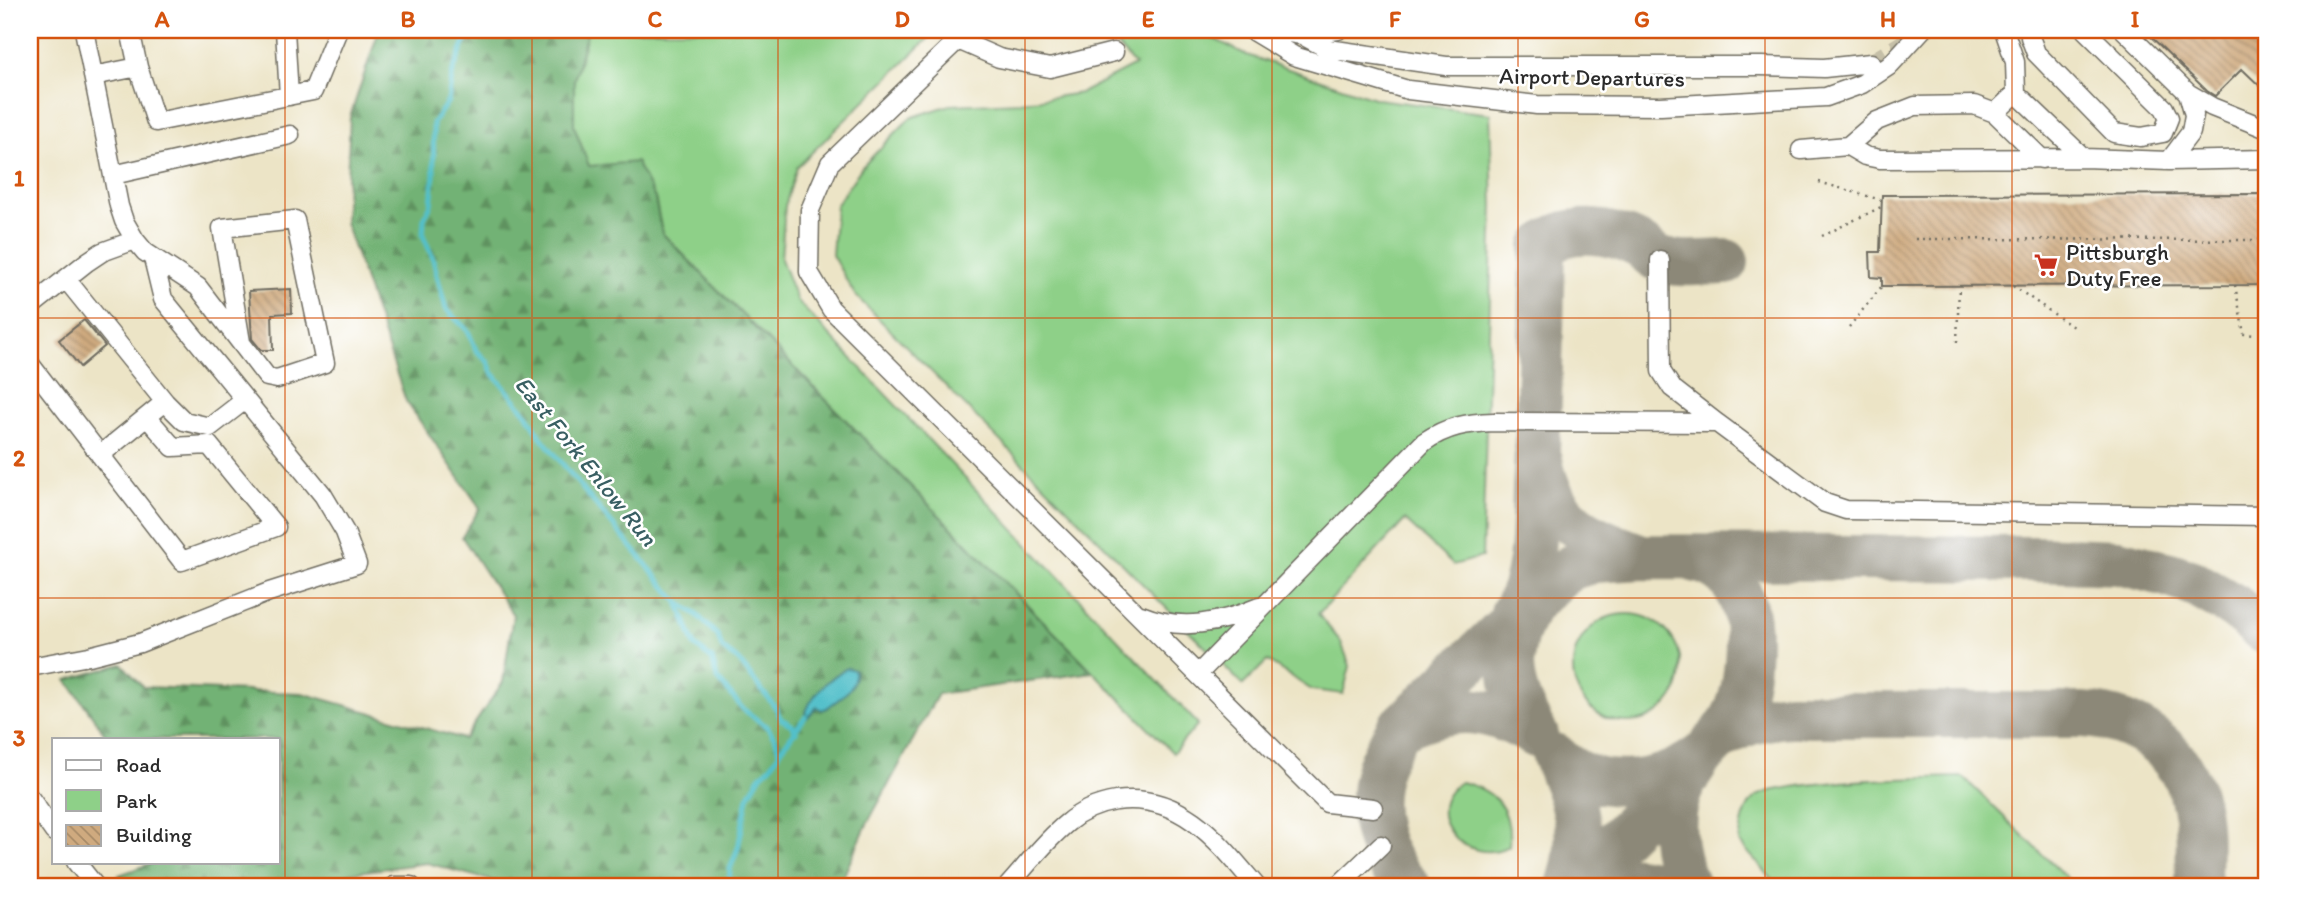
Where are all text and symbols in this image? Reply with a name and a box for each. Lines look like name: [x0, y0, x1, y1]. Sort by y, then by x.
text: A: [154, 5, 170, 33]
text: B: [401, 5, 416, 33]
text: C: [648, 5, 663, 33]
text: D: [894, 5, 910, 33]
text: E: [1142, 5, 1155, 33]
text: F: [1389, 5, 1402, 33]
text: G: [1634, 5, 1650, 33]
text: H: [1880, 5, 1896, 33]
text: I: [2131, 5, 2140, 33]
street label: Airport Departures: [1499, 61, 1685, 93]
text: 1: [14, 164, 25, 192]
place label: Pittsburgh Duty Free: [2066, 238, 2169, 292]
supermarket icon: Pittsburgh Duty Free: [2032, 251, 2060, 279]
water label: East Fork Enlow Run: [509, 370, 664, 552]
text: 2: [13, 444, 26, 472]
text: 3: [13, 724, 26, 752]
legend: [52, 738, 280, 864]
text: Road: [116, 752, 162, 777]
text: Park: [116, 788, 158, 813]
text: Building: [116, 822, 192, 847]

